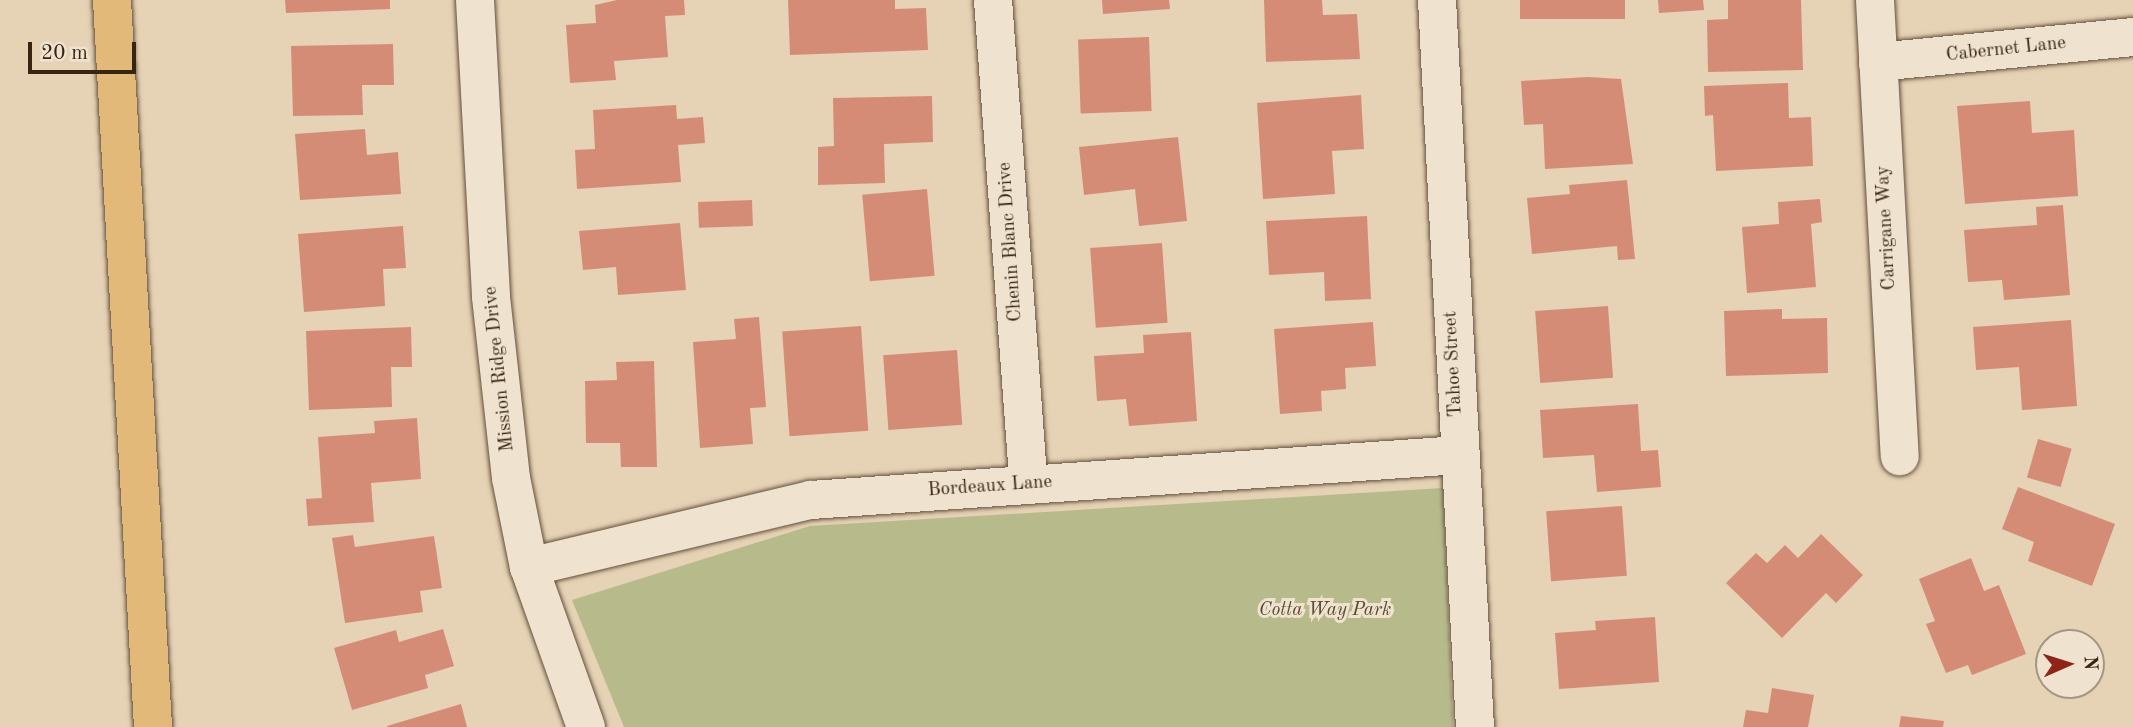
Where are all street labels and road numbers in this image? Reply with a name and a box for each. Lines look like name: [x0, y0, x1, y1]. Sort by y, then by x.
street label: Cabernet Lane: [1945, 32, 2067, 68]
street label: Chenin Blanc Drive: [994, 161, 1028, 323]
street label: Carrigane Way: [1872, 165, 1902, 291]
street label: Mission Ridge Drive: [480, 285, 520, 453]
street label: Tahoe Street: [1440, 310, 1468, 418]
street label: Bordeaux Lane: [927, 471, 1053, 503]

